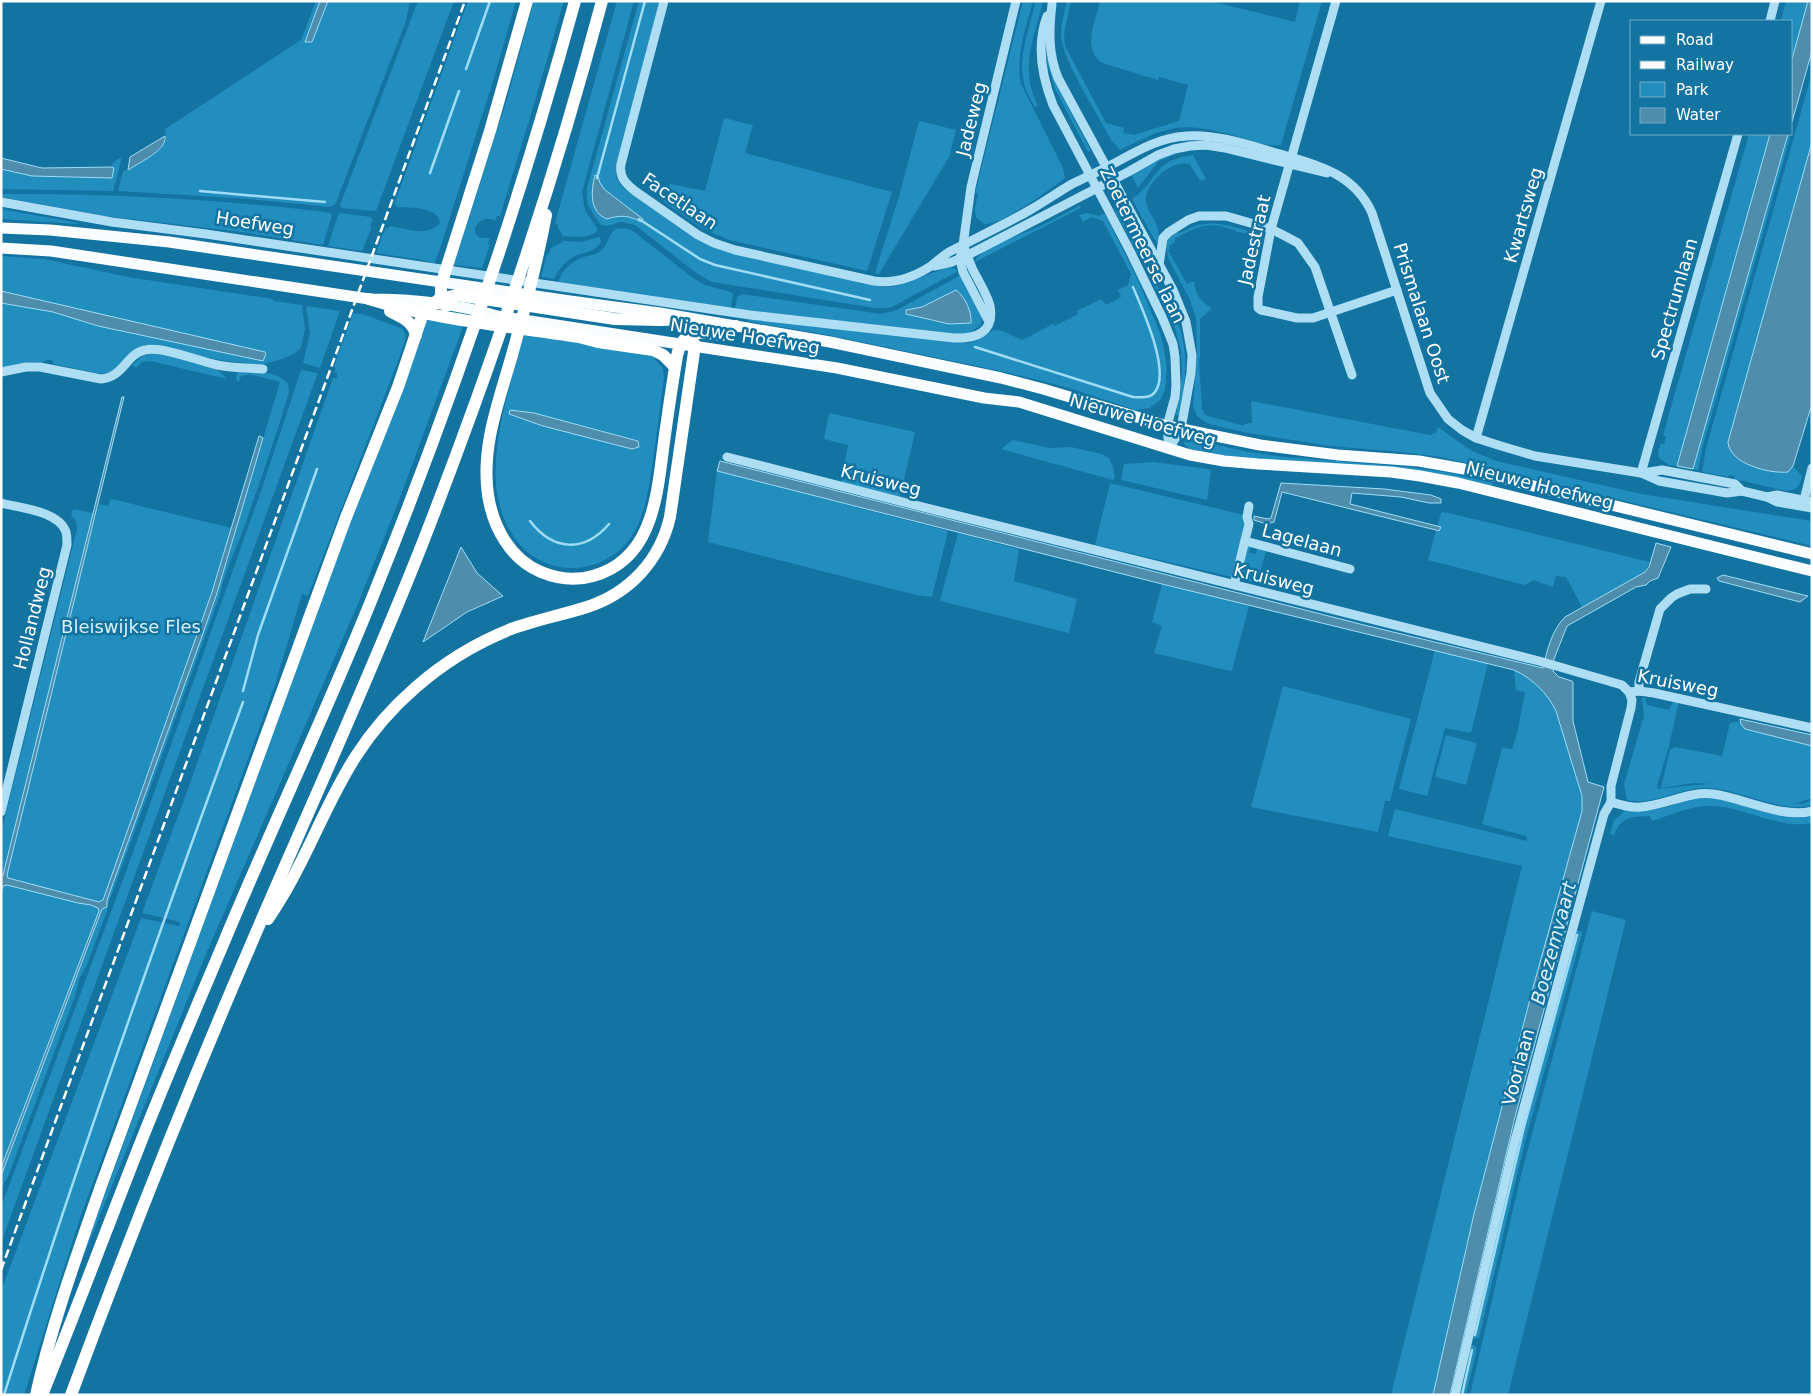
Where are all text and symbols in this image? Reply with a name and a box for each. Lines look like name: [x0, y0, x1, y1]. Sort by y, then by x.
legend: [1630, 20, 1793, 135]
text: Road: [1676, 31, 1714, 49]
text: Railway: [1676, 56, 1734, 74]
street label: Jadeweg: [951, 80, 990, 159]
text: Park: [1676, 81, 1709, 99]
text: Water: [1676, 106, 1721, 124]
street label: Zoetermeerse laan: [1096, 163, 1190, 327]
street label: Kwartsweg: [1499, 165, 1547, 265]
street label: Facetlaan: [638, 168, 722, 234]
street label: Jadestraat: [1233, 193, 1275, 288]
street label: Hoefweg: [214, 206, 296, 240]
street label: Spectrumlaan: [1647, 236, 1701, 362]
street label: Prismalaan Oost: [1389, 240, 1455, 386]
street label: Nieuwe Hoefweg: [669, 314, 821, 358]
street label: Nieuwe Hoefweg: [1067, 389, 1219, 451]
street label: Nieuwe Hoefweg: [1464, 457, 1616, 513]
street label: Kruisweg: [839, 460, 923, 500]
street label: Lagelaan: [1260, 519, 1344, 561]
street label: Kruisweg: [1232, 559, 1316, 599]
street label: Hollandweg: [9, 564, 55, 672]
park label: Bleiswijkse Fles: [61, 616, 201, 637]
street label: Kruisweg: [1636, 665, 1720, 701]
water label: Boezemvaart: [1526, 878, 1580, 1007]
street label: Voorlaan: [1498, 1026, 1538, 1108]

